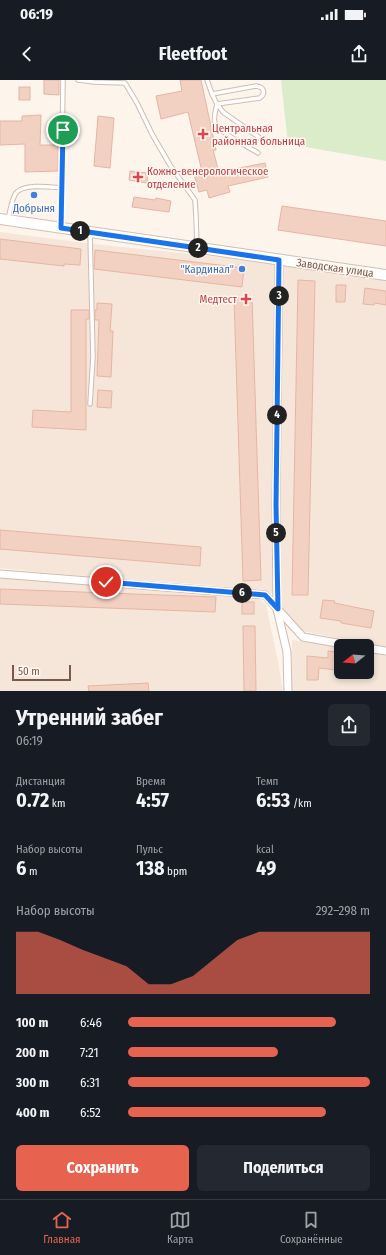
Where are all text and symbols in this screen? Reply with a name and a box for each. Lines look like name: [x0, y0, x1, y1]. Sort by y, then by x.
text: 06:19: [20, 5, 53, 23]
icon: back: [16, 43, 38, 65]
text: Fleetfoot: [159, 43, 227, 65]
icon: share: [348, 43, 370, 65]
pin: [46, 113, 80, 147]
icon: arrive: [52, 119, 74, 141]
place label: Центральная районная больница: [212, 122, 305, 148]
marker: Центральная районная больница: [197, 128, 209, 140]
place label: Кожно-венерологическое отделение: [147, 165, 268, 191]
marker: Кожно-венерологическое отделение: [132, 171, 144, 183]
marker: Добрыня: [29, 190, 39, 200]
place label: Добрыня: [12, 202, 55, 215]
pin: 1: [70, 221, 90, 241]
text: 1: [78, 224, 82, 237]
pin: 2: [188, 238, 208, 258]
text: 2: [195, 241, 201, 254]
street label: Заводская улица: [295, 256, 375, 280]
place label: "Кардинал": [180, 263, 234, 276]
marker: "Кардинал": [237, 264, 247, 274]
pin: 3: [269, 286, 289, 306]
text: 3: [276, 289, 282, 302]
place label: Медтест: [200, 293, 238, 306]
marker: Медтест: [240, 293, 252, 305]
pin: 4: [267, 405, 287, 425]
text: 4: [274, 408, 280, 421]
pin: 5: [266, 523, 286, 543]
text: 5: [273, 526, 279, 539]
pin: [89, 565, 123, 599]
icon: check: [95, 571, 117, 593]
pin: 6: [232, 583, 252, 603]
text: 6: [239, 586, 245, 599]
north arrow: [334, 639, 374, 679]
map controls: [334, 639, 374, 679]
scale bar: [12, 663, 71, 682]
text: 50 m: [18, 665, 40, 678]
text: Утренний забег: [16, 704, 163, 731]
button: share: [328, 704, 370, 746]
text: 06:19: [16, 733, 43, 748]
text: Дистанция: [16, 775, 65, 788]
text: Время: [136, 775, 165, 788]
text: Темп: [256, 775, 278, 788]
text: 0.72: [16, 788, 49, 812]
text: 4:57: [136, 788, 169, 812]
text: 6:53: [256, 788, 290, 812]
text: km: [49, 797, 65, 810]
text: /km: [290, 797, 312, 810]
text: Набор высоты: [16, 843, 83, 856]
text: Пульс: [136, 843, 163, 856]
text: kcal: [256, 843, 274, 856]
text: 6: [16, 856, 26, 880]
text: 138: [136, 856, 164, 880]
text: 49: [256, 856, 276, 880]
text: m: [26, 865, 38, 878]
text: bpm: [164, 865, 187, 878]
text: Набор высоты: [16, 903, 95, 918]
text: 292–298 m: [316, 903, 370, 918]
text: 100 m: [16, 1015, 48, 1030]
text: 6:46: [80, 1015, 102, 1030]
text: 200 m: [16, 1045, 49, 1060]
text: 7:21: [80, 1045, 99, 1060]
text: 300 m: [16, 1075, 49, 1090]
text: 6:31: [80, 1075, 100, 1090]
text: 400 m: [16, 1105, 50, 1120]
text: 6:52: [80, 1105, 101, 1120]
button: Сохранить: [16, 1145, 189, 1191]
button: Поделиться: [197, 1145, 370, 1191]
tab: Главная: [43, 1209, 81, 1246]
tab: Карта: [167, 1209, 193, 1246]
tab: Сохранённые: [280, 1209, 343, 1246]

